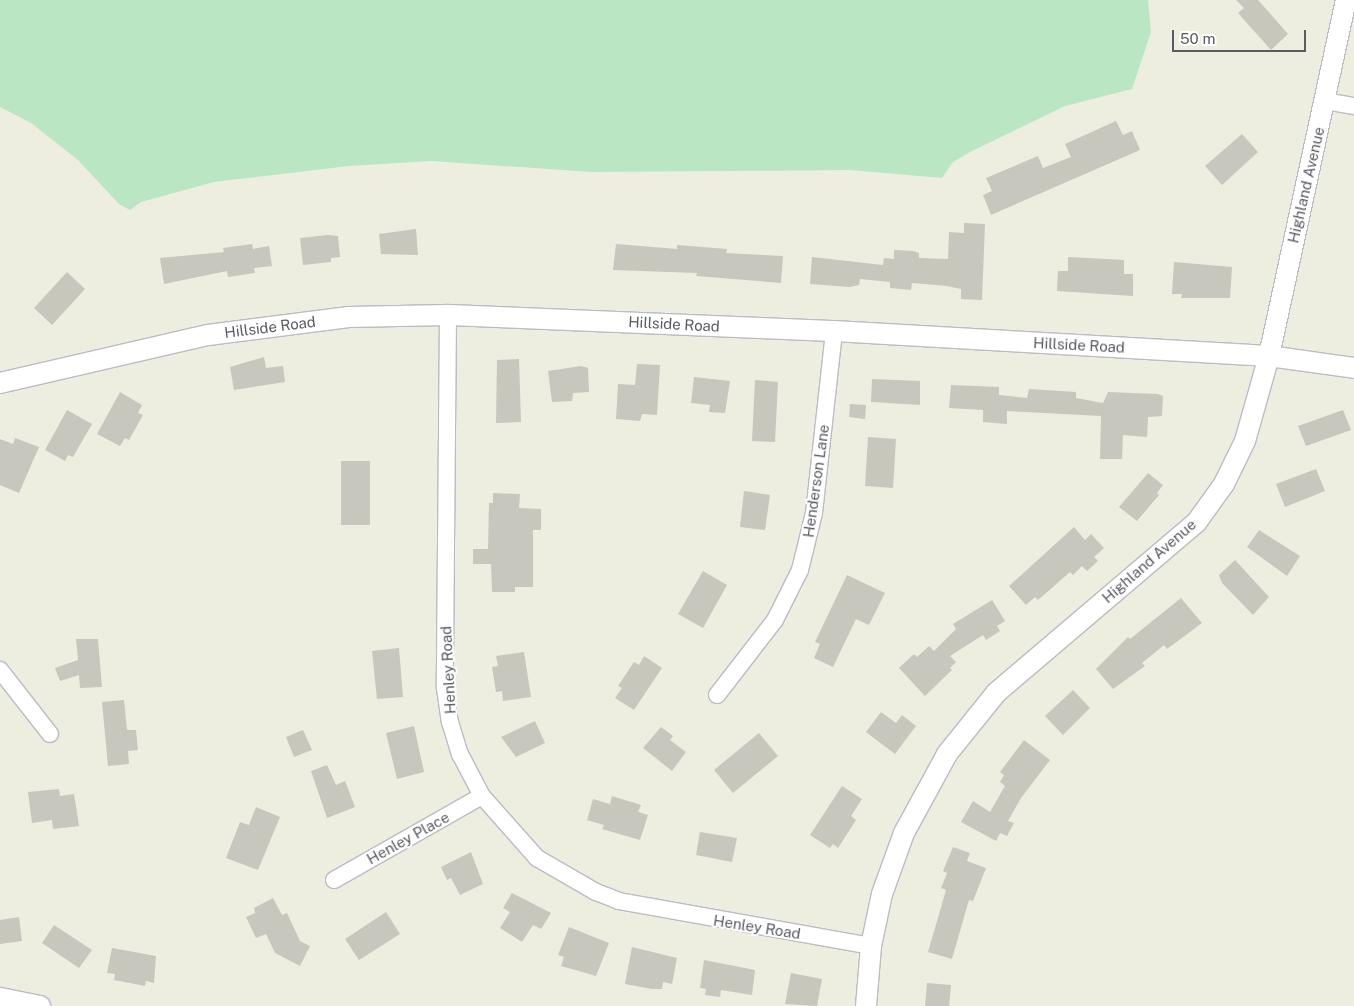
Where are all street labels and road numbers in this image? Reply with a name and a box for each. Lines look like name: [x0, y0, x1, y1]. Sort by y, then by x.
street label: Highland Avenue: [1284, 125, 1328, 245]
street label: Hillside Road: [223, 312, 317, 342]
street label: Hillside Road: [628, 313, 720, 335]
street label: Hillside Road: [1033, 334, 1125, 356]
street label: Henderson Lane: [799, 423, 833, 539]
street label: Highland Avenue: [1098, 515, 1200, 607]
street label: Henley Road: [437, 625, 459, 715]
street label: Henley Place: [364, 808, 452, 868]
street label: Henley Road: [712, 911, 802, 943]

